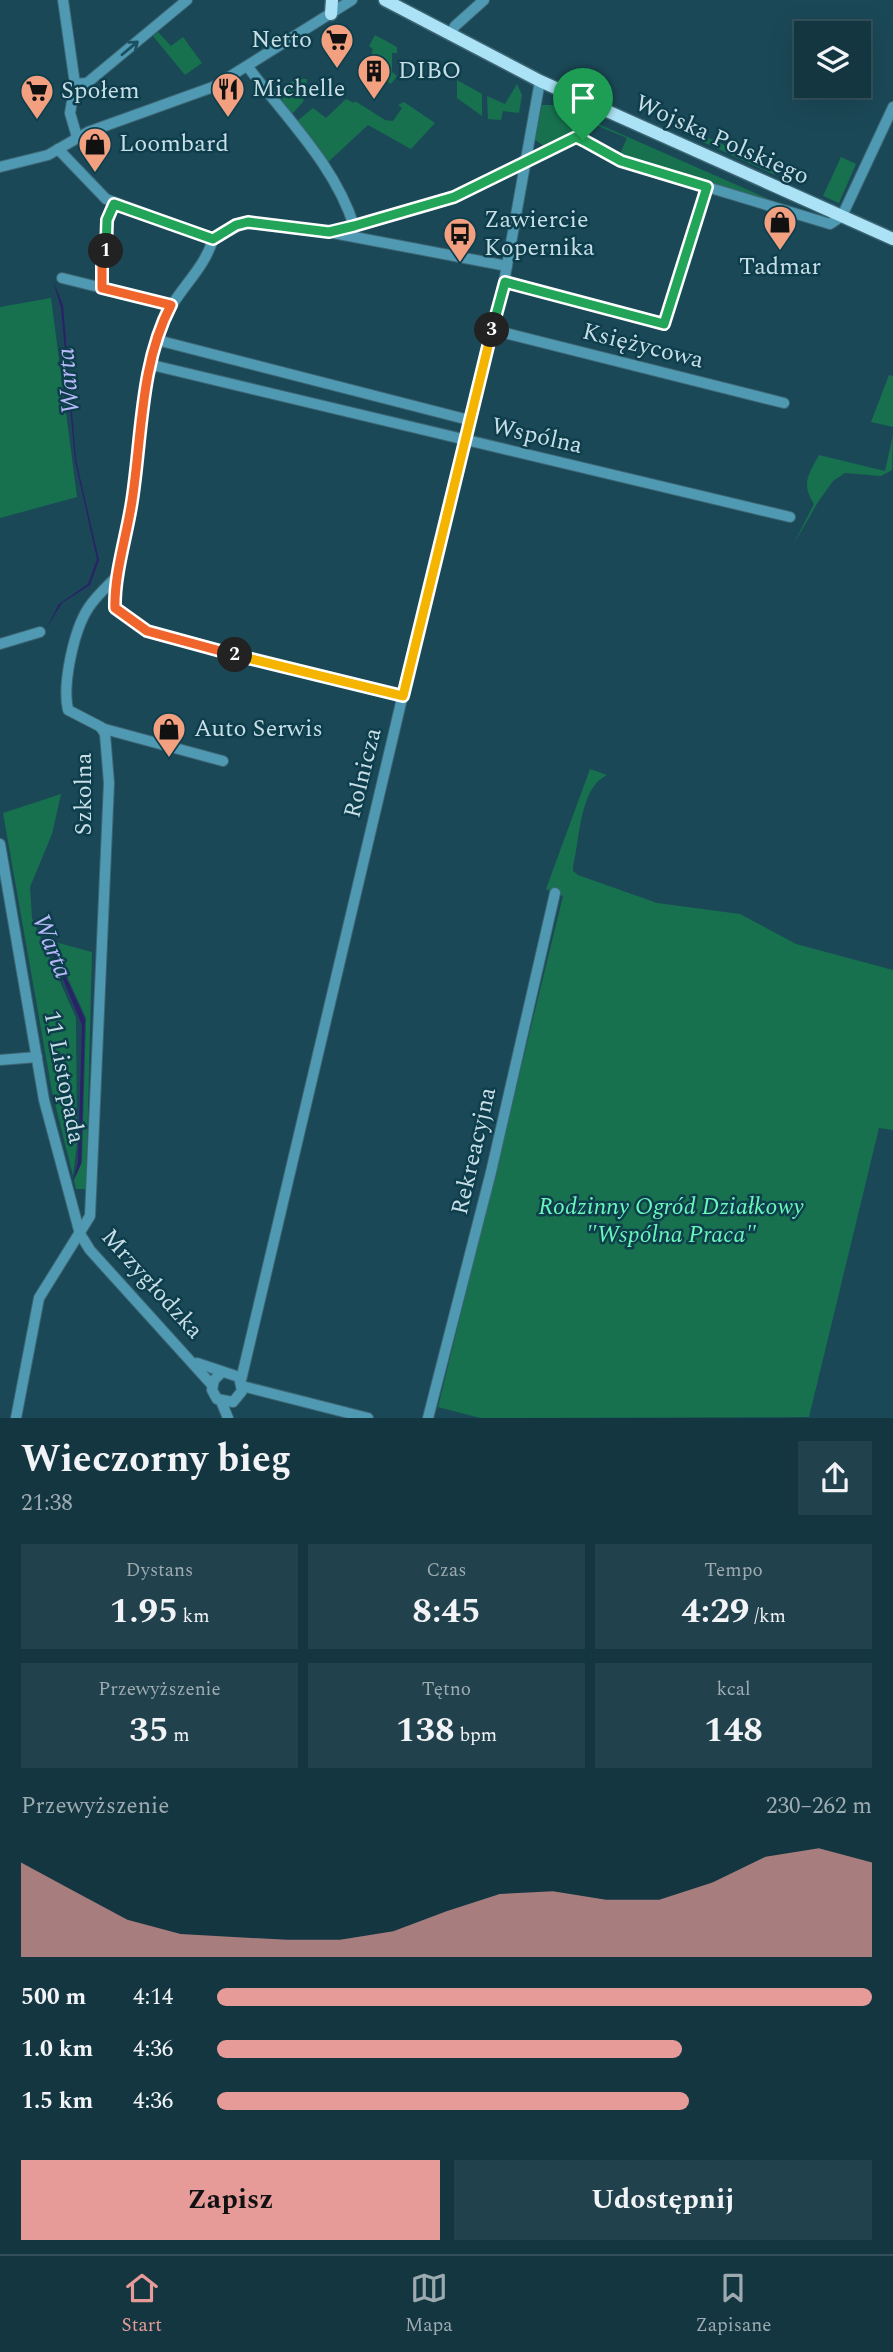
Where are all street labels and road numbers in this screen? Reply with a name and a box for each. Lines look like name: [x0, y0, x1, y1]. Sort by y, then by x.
street label: Wojska Polskiego: [629, 85, 815, 195]
street label: Księżycowa: [579, 314, 708, 378]
street label: Wspólna: [488, 408, 586, 464]
street label: Rolnicza: [334, 724, 392, 822]
street label: Szkolna: [66, 752, 102, 835]
street label: 11 Listopada: [33, 1007, 95, 1147]
street label: Rekreacyjna: [442, 1083, 506, 1218]
street label: Mrzygłodzka: [92, 1221, 212, 1348]

